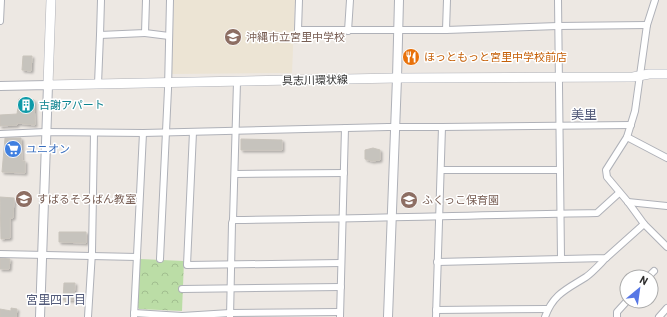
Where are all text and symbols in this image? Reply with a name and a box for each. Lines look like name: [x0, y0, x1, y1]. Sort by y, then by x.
school or university icon: 沖縄市立宮里中学校: [223, 27, 243, 47]
place label: 沖縄市立宮里中学校: [246, 30, 345, 43]
restaurant icon: ほっともっと宮里中学校前店: [401, 47, 421, 67]
place label: ほっともっと宮里中学校前店: [424, 50, 567, 63]
street label: 具志川環状線: [282, 72, 348, 87]
building icon: 古謝アパート: [16, 95, 36, 115]
place label: 古謝アパート: [39, 98, 105, 111]
district label: 美里: [571, 106, 597, 122]
supermarket icon: ユニオン: [3, 139, 23, 159]
place label: ユニオン: [26, 142, 70, 155]
school or university icon: すばるそろばん教室: [14, 189, 34, 209]
school or university icon: ふくっこ保育園: [399, 190, 419, 210]
place label: すばるそろばん教室: [37, 192, 136, 205]
place label: ふくっこ保育園: [422, 193, 499, 206]
north arrow: [619, 269, 659, 309]
text: N: [638, 272, 650, 287]
district label: 宮里四丁目: [26, 292, 86, 306]

